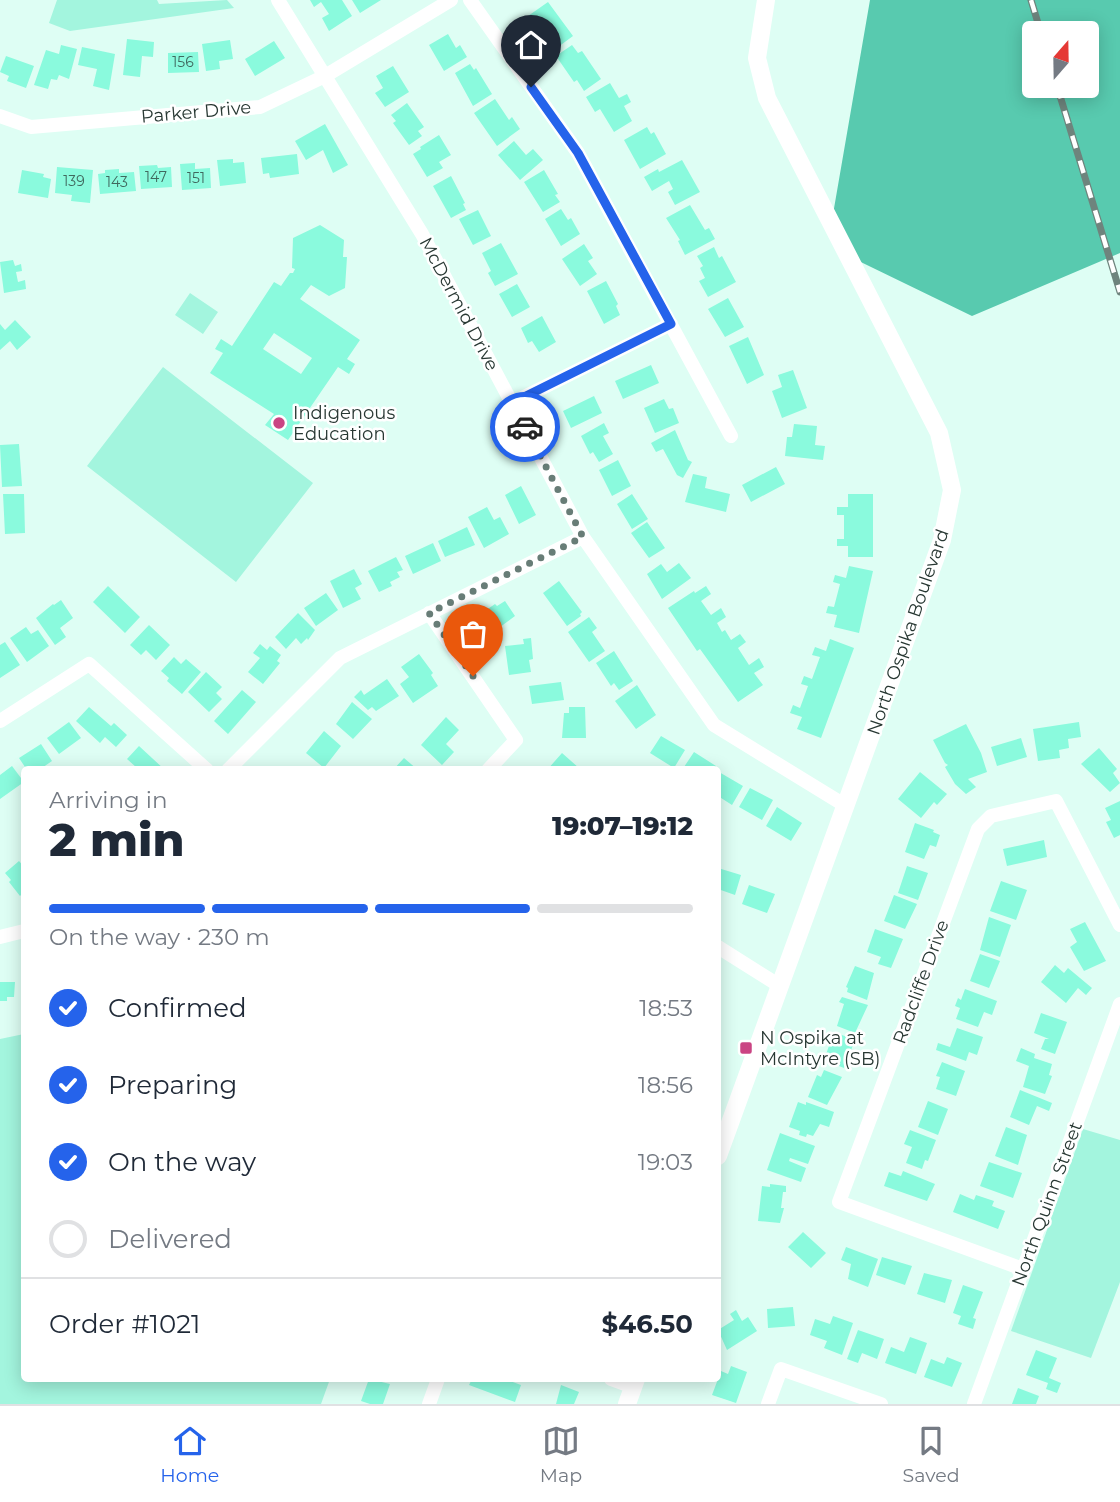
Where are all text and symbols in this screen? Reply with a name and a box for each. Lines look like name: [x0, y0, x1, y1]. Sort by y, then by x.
pin: [501, 15, 561, 87]
north arrow: [1022, 21, 1099, 98]
map controls: [1022, 21, 1099, 98]
icon: home: [512, 26, 550, 64]
house number: 156: [172, 53, 194, 71]
street label: Parker Drive: [140, 96, 252, 128]
house number: 147: [145, 168, 167, 186]
house number: 151: [187, 169, 205, 187]
house number: 139: [63, 172, 85, 190]
house number: 143: [106, 173, 128, 191]
street label: McDermid Drive: [415, 233, 504, 375]
courier: [490, 392, 560, 462]
place label: Indigenous Education: [293, 402, 395, 445]
icon: car: [506, 408, 544, 446]
marker: Indigenous Education: [271, 415, 287, 431]
street label: North Ospika Boulevard: [862, 526, 954, 738]
pin: [443, 604, 503, 676]
icon: bag: [454, 615, 492, 653]
text: Arriving in: [49, 786, 168, 814]
text: 19:07–19:12: [552, 810, 693, 842]
text: 2 min: [49, 811, 184, 868]
street label: Radcliffe Drive: [888, 917, 954, 1047]
text: On the way · 230 m: [49, 923, 270, 951]
icon: check: [49, 989, 87, 1027]
text: Confirmed: [108, 992, 247, 1024]
text: 18:53: [639, 994, 693, 1022]
place label: N Ospika at McIntyre (SB): [760, 1027, 880, 1070]
marker: N Ospika at McIntyre (SB): [738, 1040, 754, 1056]
icon: check: [49, 1066, 87, 1104]
text: Preparing: [108, 1069, 237, 1101]
text: 18:56: [638, 1071, 693, 1099]
street label: North Quinn Street: [1007, 1119, 1087, 1289]
icon: check: [49, 1143, 87, 1181]
text: On the way: [108, 1146, 256, 1178]
text: 19:03: [638, 1148, 693, 1176]
text: Delivered: [108, 1223, 232, 1255]
text: Order #1021: [49, 1308, 200, 1340]
text: $46.50: [601, 1308, 693, 1340]
tab: Home: [160, 1422, 219, 1487]
tab: Map: [540, 1422, 582, 1487]
tab: Saved: [903, 1422, 960, 1487]

